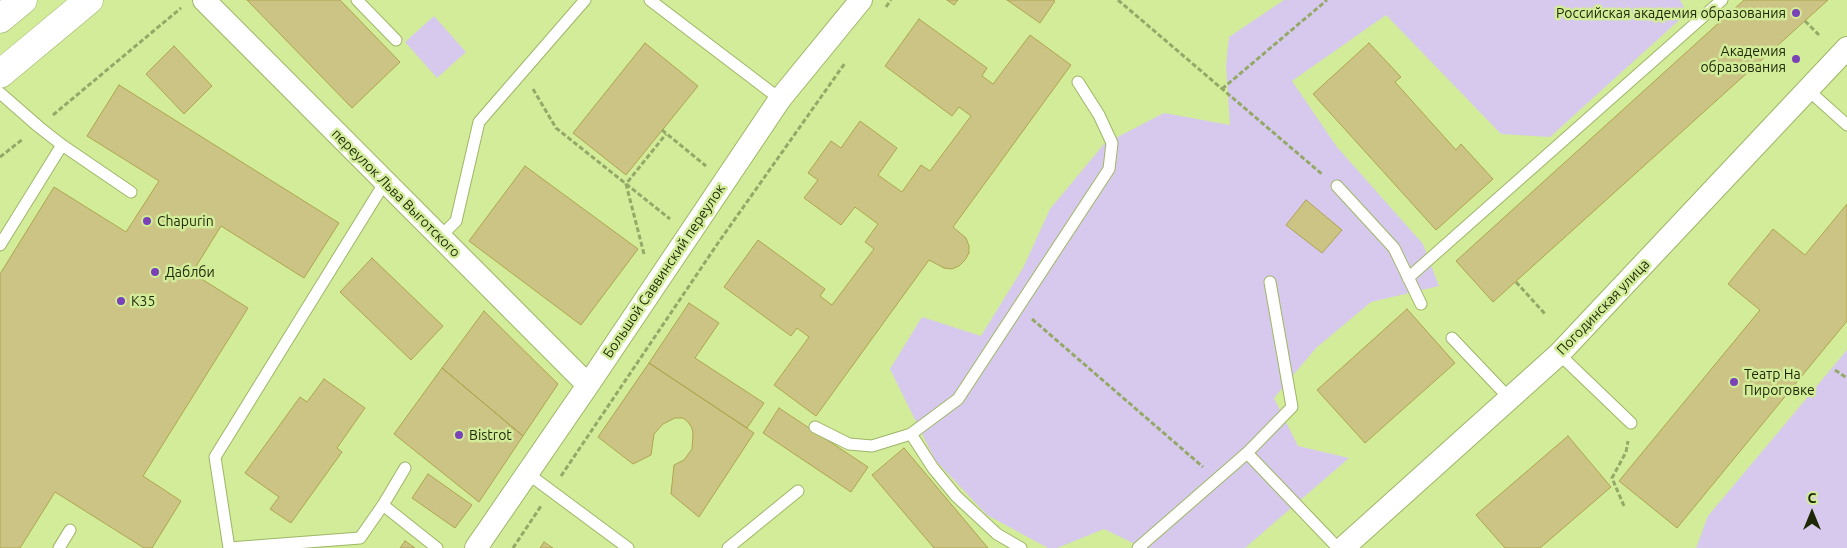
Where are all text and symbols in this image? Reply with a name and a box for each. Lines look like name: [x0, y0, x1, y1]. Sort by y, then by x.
place label: Российская академия образования: [1556, 5, 1786, 21]
marker: Российская академия образования: [1790, 7, 1802, 19]
place label: Академия образования: [1700, 43, 1786, 75]
marker: Академия образования: [1790, 53, 1802, 65]
street label: переулок Льва Выготского: [328, 125, 464, 261]
street label: Большой Саввинский переулок: [599, 181, 729, 361]
place label: Chapurin: [157, 213, 214, 229]
marker: Chapurin: [141, 215, 153, 227]
street label: Погодинская улица: [1553, 256, 1653, 358]
place label: Даблби: [165, 264, 215, 280]
marker: Даблби: [149, 266, 161, 278]
place label: K35: [131, 293, 155, 309]
marker: K35: [115, 295, 127, 307]
place label: Театр На Пироговке: [1744, 366, 1815, 398]
marker: Театр На Пироговке: [1728, 376, 1740, 388]
place label: Bistrot: [469, 427, 512, 443]
marker: Bistrot: [453, 429, 465, 441]
north arrow: [1787, 488, 1837, 538]
text: С: [1808, 490, 1816, 506]

